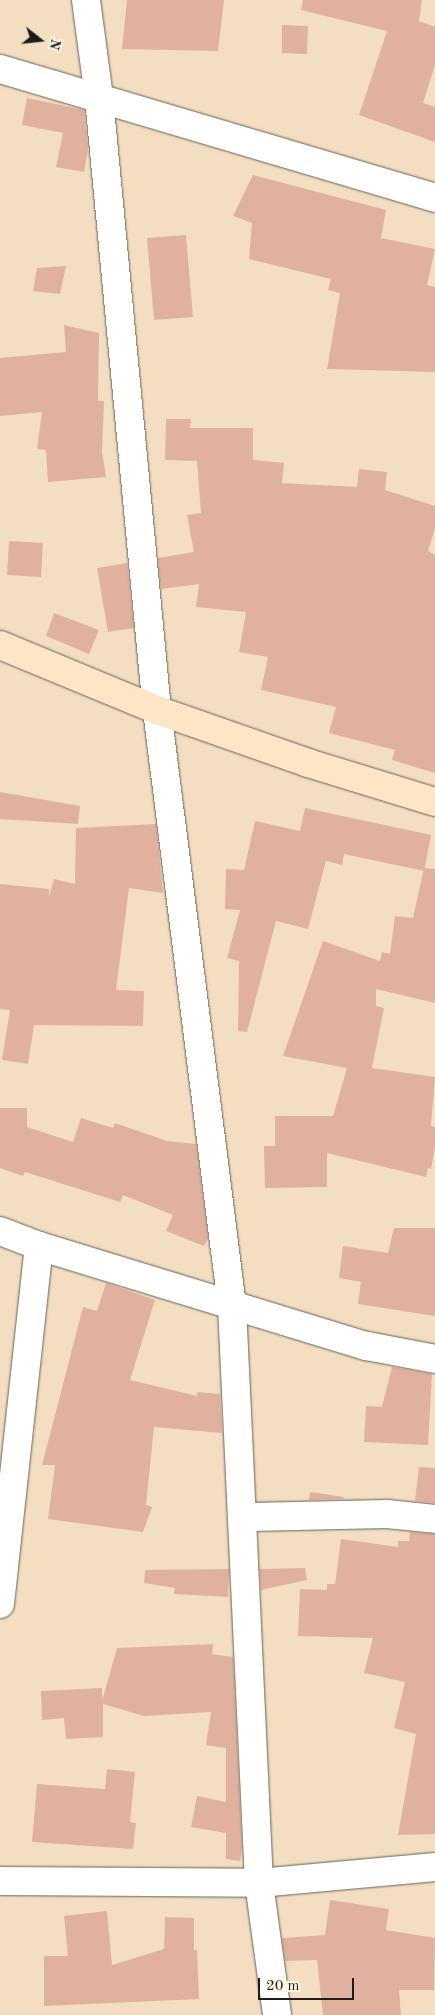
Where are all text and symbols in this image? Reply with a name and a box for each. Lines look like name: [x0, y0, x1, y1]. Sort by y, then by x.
north arrow: [15, 15, 65, 65]
text: N: [46, 37, 63, 51]
scale bar: [260, 1968, 356, 2000]
text: 20 m: [266, 1979, 300, 1994]

